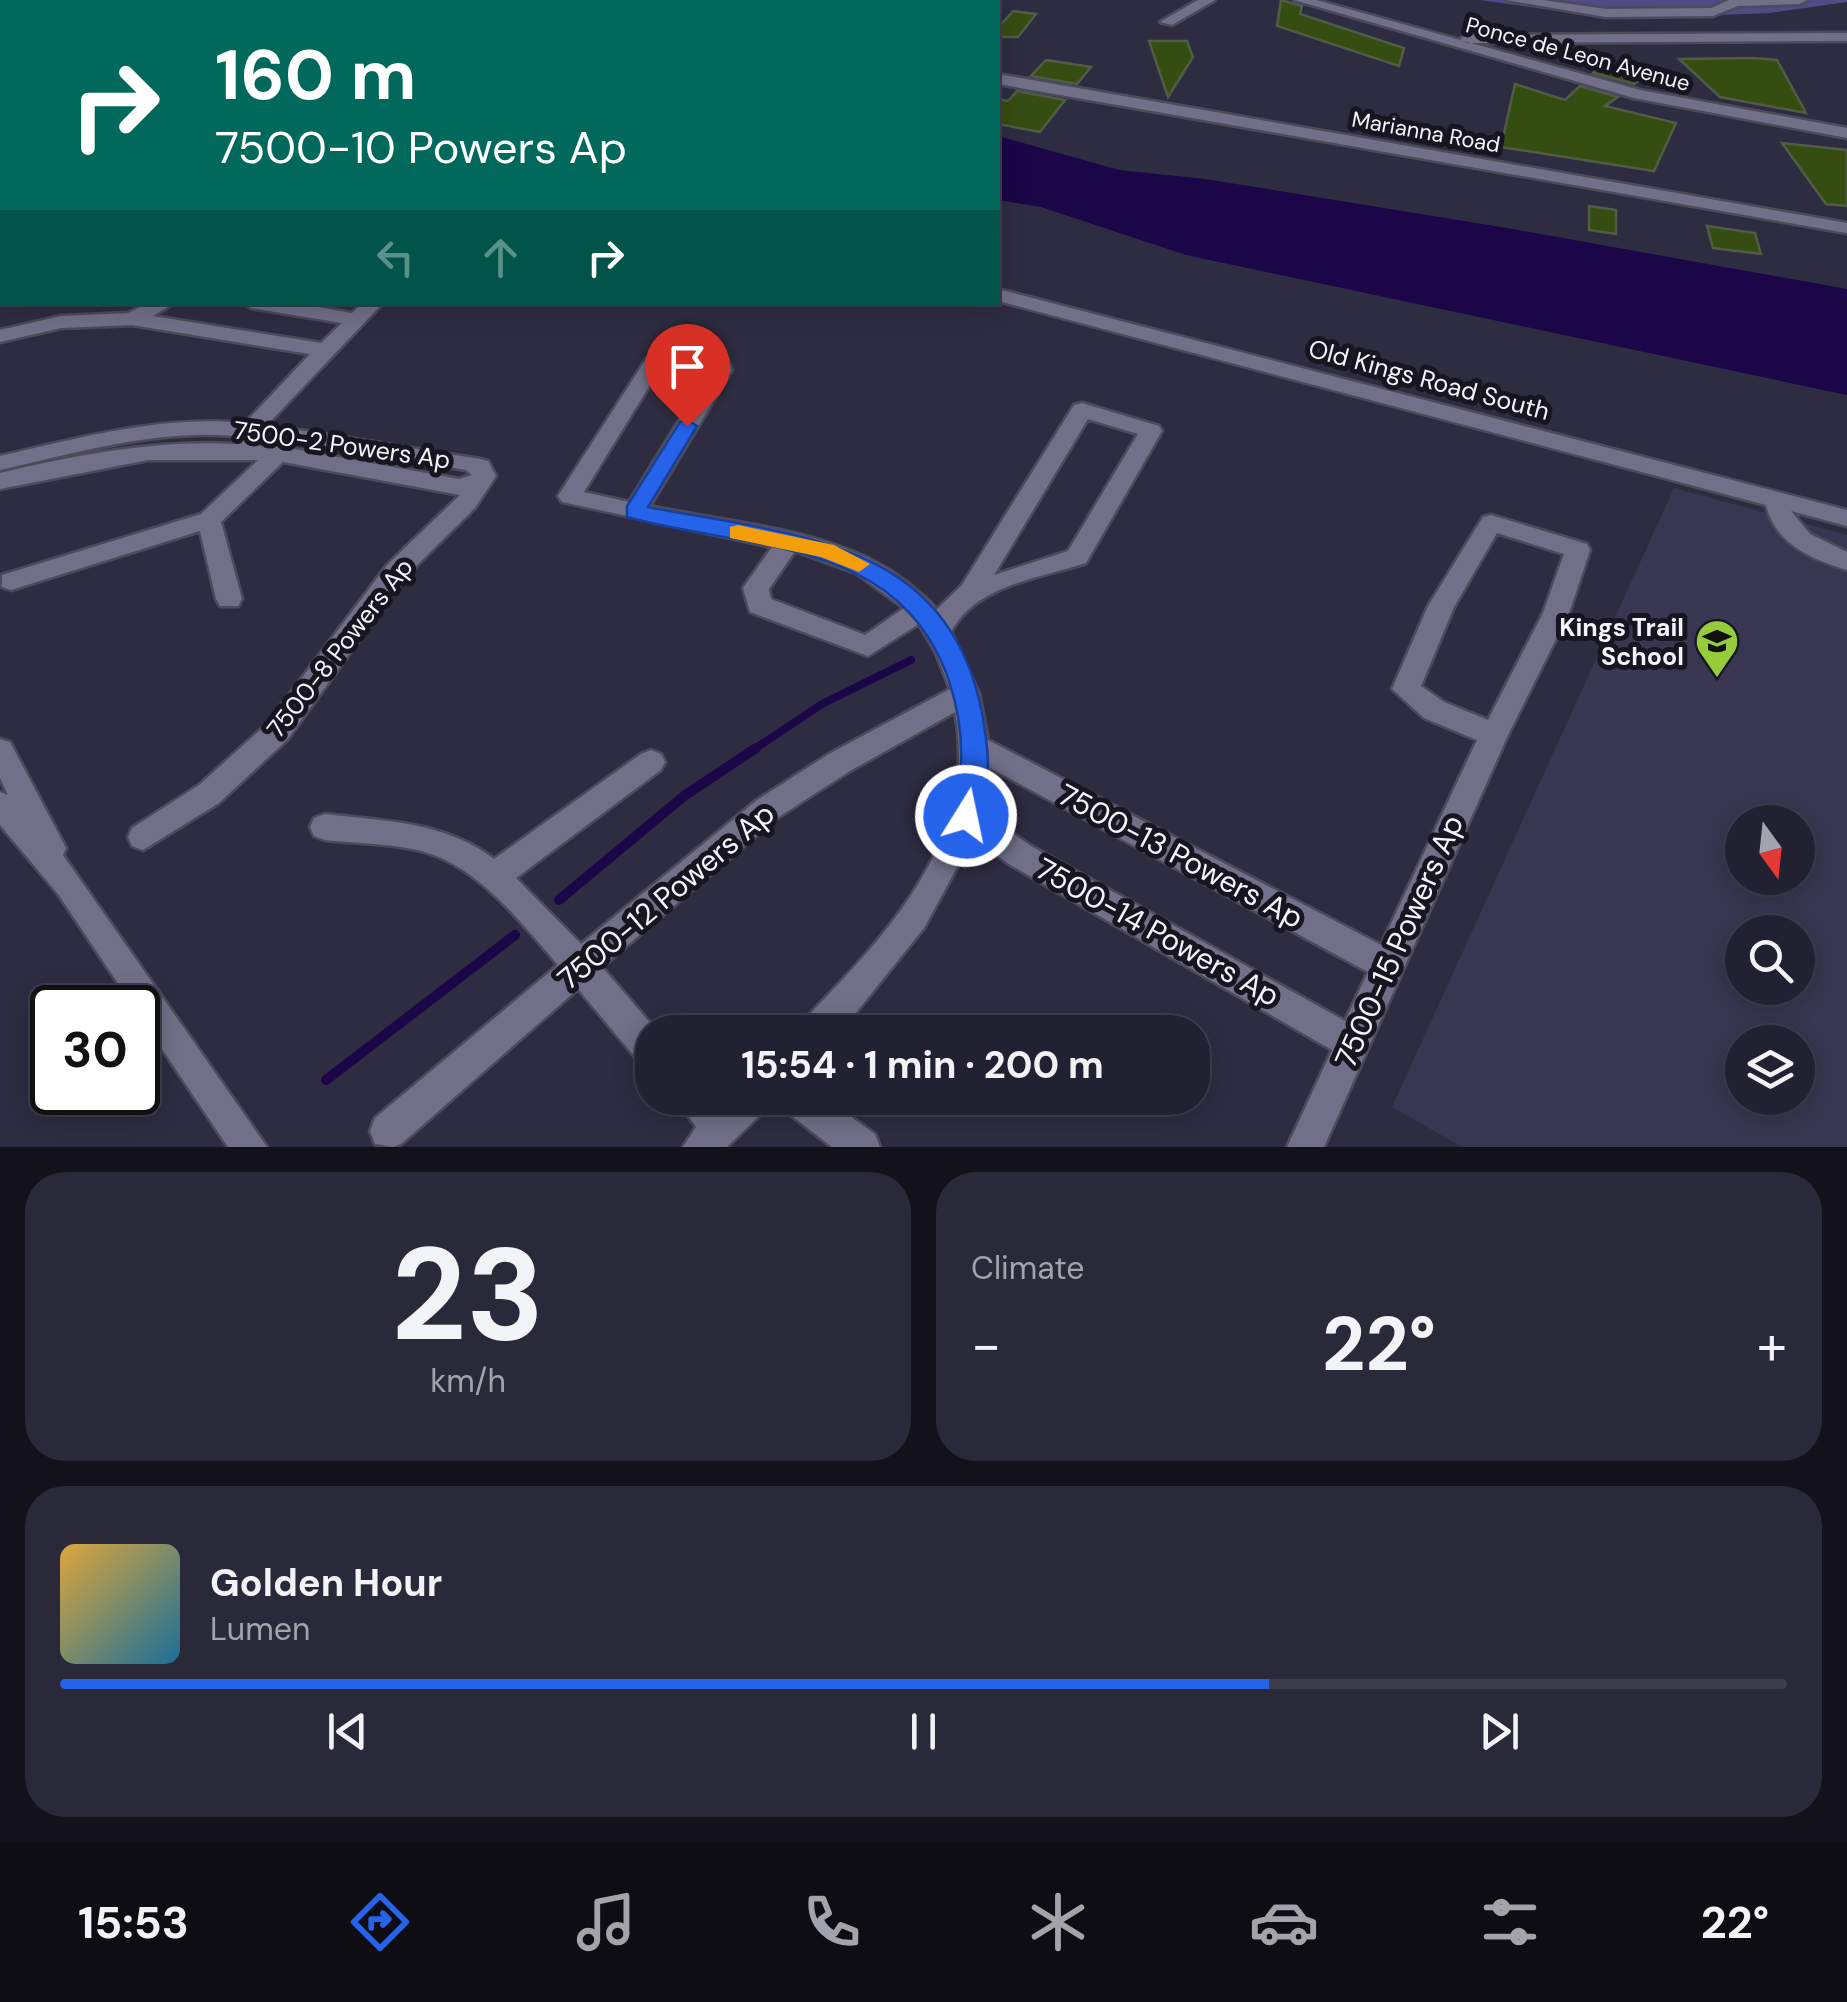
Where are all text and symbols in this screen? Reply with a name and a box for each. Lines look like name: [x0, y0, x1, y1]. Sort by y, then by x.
street label: Ponce de Leon Avenue: [1463, 10, 1693, 98]
text: 160 m: [215, 30, 416, 121]
icon: right: [50, 40, 180, 170]
street label: Marianna Road: [1350, 105, 1502, 159]
text: 7500-10 Powers Ap: [215, 118, 627, 177]
icon: left: [368, 230, 423, 285]
icon: ahead: [473, 230, 528, 285]
icon: right: [578, 230, 633, 285]
pin: [645, 324, 730, 427]
street label: Old Kings Road South: [1305, 332, 1553, 428]
icon: arrive: [660, 339, 715, 394]
street label: 7500-2 Powers Ap: [232, 413, 452, 477]
street label: 7500-8 Powers Ap: [260, 552, 420, 744]
place label: Kings Trail School: [1559, 611, 1684, 673]
school or university icon: Kings Trail School: [1694, 618, 1740, 679]
position arrow: [914, 764, 1018, 868]
street label: 7500-13 Powers Ap: [1052, 775, 1310, 937]
street label: 7500-12 Powers Ap: [550, 794, 782, 998]
north arrow: [1725, 805, 1815, 895]
map controls: [1725, 805, 1815, 1115]
street label: 7500-15 Powers Ap: [1326, 809, 1472, 1073]
street label: 7500-14 Powers Ap: [1029, 849, 1287, 1015]
button: search: [1725, 915, 1815, 1005]
speed limit sign: 30: [30, 985, 160, 1115]
button: layers: [1725, 1025, 1815, 1115]
text: 15:54 · 1 min · 200 m: [741, 1040, 1104, 1090]
text: 23: [391, 1210, 545, 1379]
text: Climate: [971, 1247, 1085, 1289]
text: 22°: [1322, 1296, 1436, 1393]
text: −: [971, 1309, 1001, 1381]
text: +: [1757, 1309, 1787, 1381]
text: km/h: [430, 1360, 506, 1402]
text: Golden Hour: [210, 1558, 442, 1608]
text: Lumen: [210, 1608, 310, 1650]
icon: previous: [320, 1704, 375, 1759]
icon: pause: [896, 1704, 951, 1759]
icon: next: [1472, 1704, 1527, 1759]
icon: directions: [345, 1887, 415, 1957]
icon: music: [571, 1887, 641, 1957]
icon: phone: [797, 1887, 867, 1957]
icon: climate: [1023, 1887, 1093, 1957]
icon: car: [1249, 1887, 1319, 1957]
icon: filters: [1475, 1887, 1545, 1957]
text: 15:53: [78, 1893, 189, 1952]
text: 22°: [1701, 1893, 1769, 1952]

